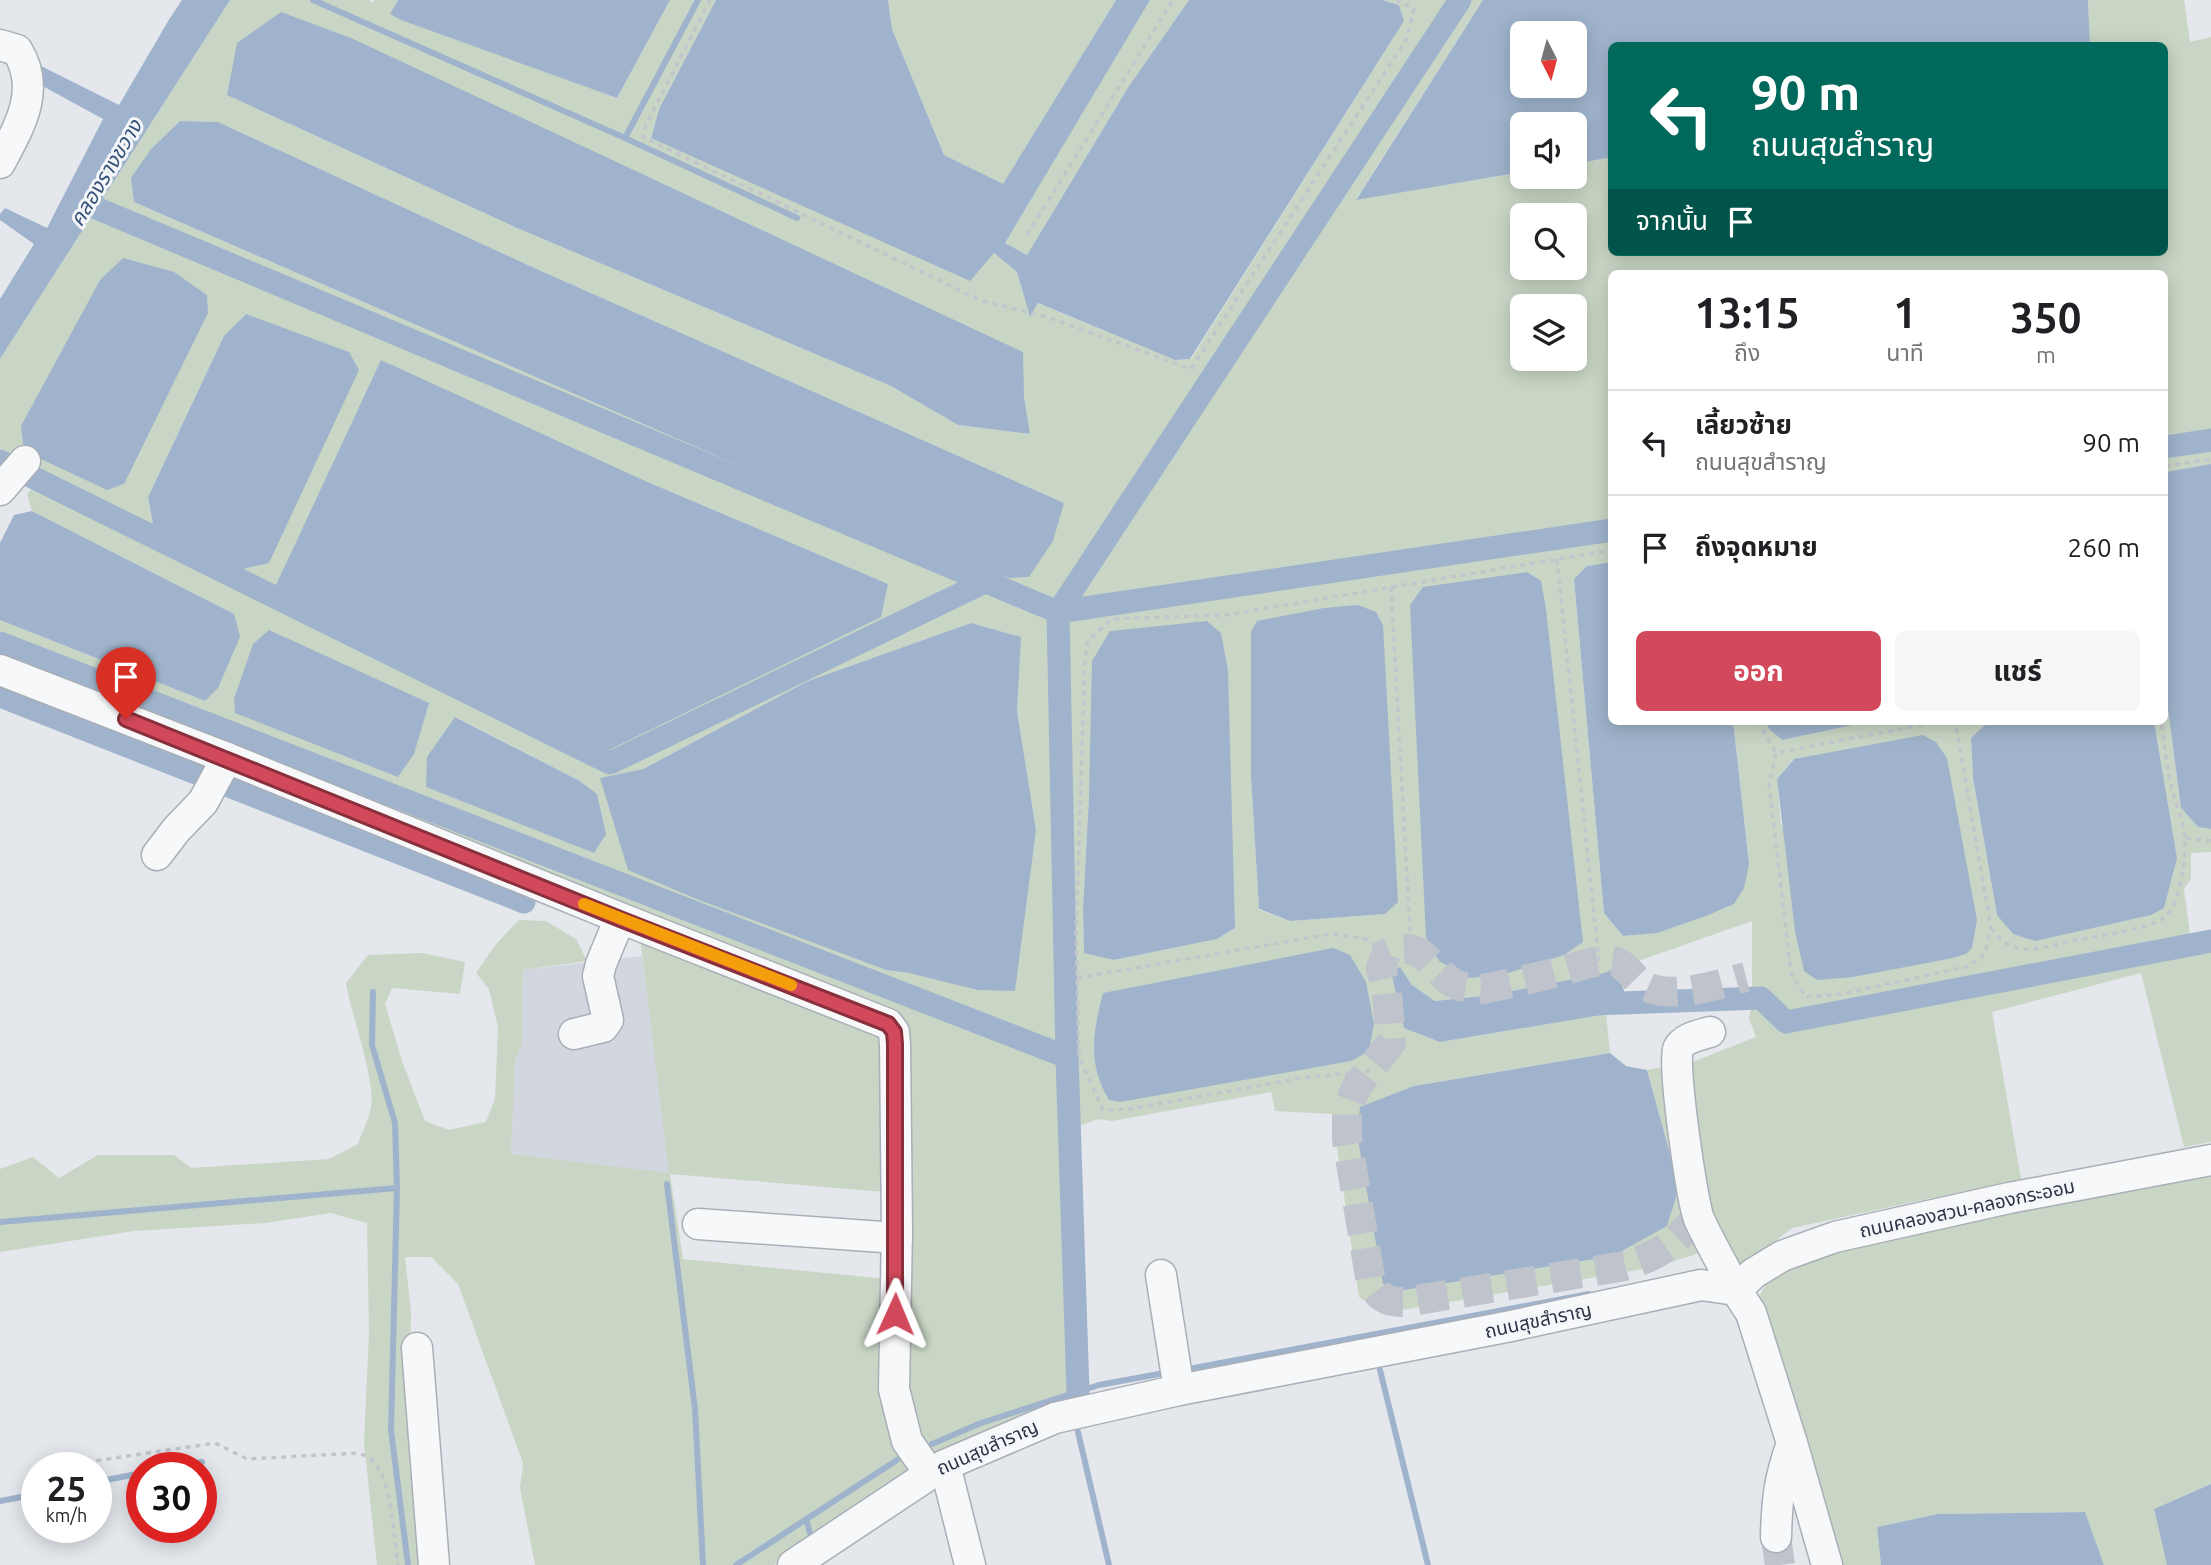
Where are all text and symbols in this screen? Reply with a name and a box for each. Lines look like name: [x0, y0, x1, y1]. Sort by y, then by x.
north arrow: [1510, 21, 1587, 98]
map controls: [1510, 21, 1587, 371]
text: 90 m: [1751, 64, 1860, 119]
icon: left: [1636, 70, 1727, 161]
button: sound: [1510, 112, 1587, 189]
water label: คลองรางขวาง: [64, 113, 147, 230]
text: ถนนสุขสำราญ: [1751, 126, 1934, 162]
button: search: [1510, 203, 1587, 280]
icon: arrive: [1722, 203, 1760, 241]
text: จากนั้น: [1636, 206, 1708, 235]
text: 13:15: [1695, 289, 1800, 336]
text: 1: [1893, 289, 1917, 336]
button: layers: [1510, 294, 1587, 371]
text: 350: [2010, 294, 2081, 341]
text: ถึง: [1734, 340, 1760, 365]
text: นาที: [1886, 340, 1924, 365]
text: m: [2036, 342, 2056, 367]
text: เลี้ยวซ้าย: [1695, 410, 1792, 439]
icon: left: [1636, 424, 1674, 462]
text: 90 m: [2082, 428, 2140, 457]
text: ถนนสุขสำราญ: [1695, 449, 1827, 474]
icon: arrive: [1636, 529, 1674, 567]
text: ถึงจุดหมาย: [1695, 532, 1818, 561]
text: 260 m: [2068, 533, 2140, 562]
button: ออก: [1636, 631, 1881, 711]
button: แชร์: [1895, 631, 2140, 711]
pin: [96, 647, 156, 719]
icon: arrive: [107, 658, 145, 696]
street label: ถนนคลองสวน-คลองกระออม: [1857, 1174, 2077, 1242]
position arrow: [858, 1277, 932, 1351]
street label: ถนนสุขสำราญ: [1482, 1298, 1594, 1343]
street label: ถนนสุขสำราญ: [933, 1415, 1042, 1480]
speed limit sign: 30: [126, 1452, 217, 1543]
text: 25: [47, 1468, 86, 1508]
text: km/h: [46, 1505, 87, 1525]

